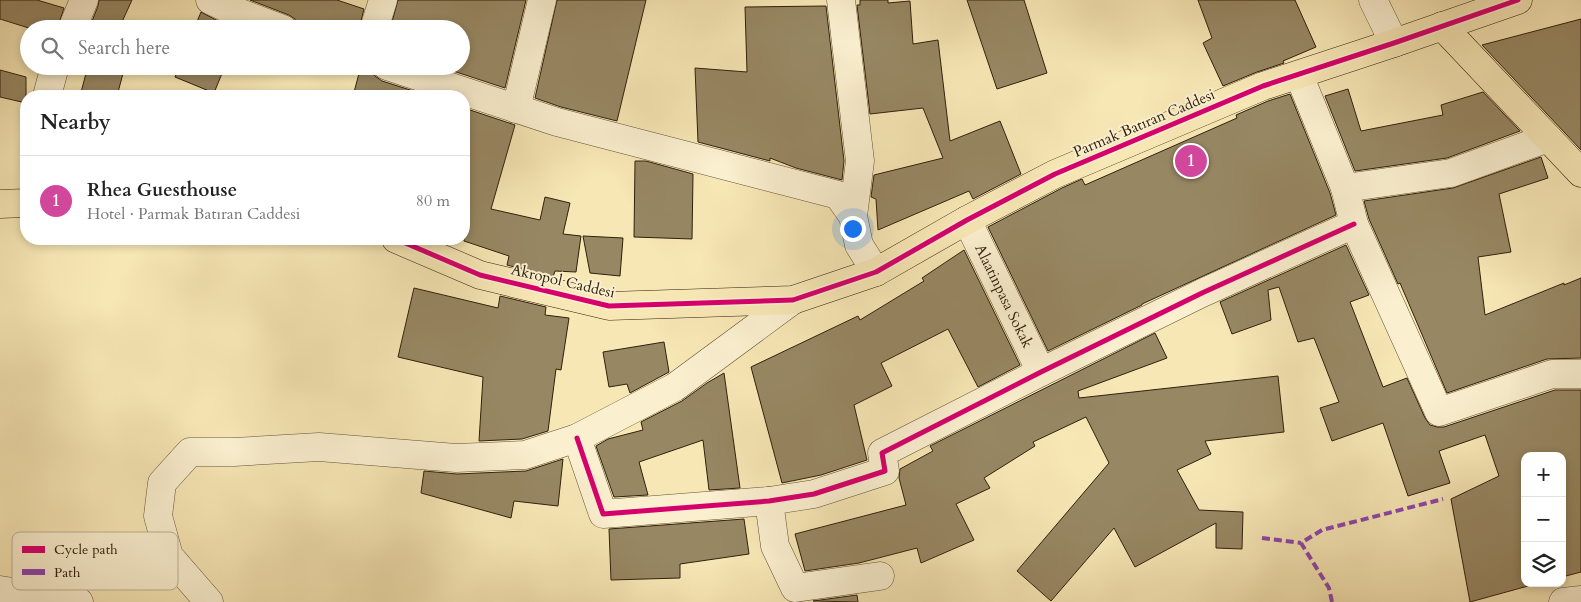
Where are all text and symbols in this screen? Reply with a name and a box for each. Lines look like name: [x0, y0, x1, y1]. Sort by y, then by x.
search box: [20, 20, 470, 75]
icon: search: [38, 34, 66, 62]
text: Search here: [78, 35, 170, 61]
street label: Parmak Batıran Caddesi: [1070, 84, 1218, 162]
text: Nearby: [40, 108, 111, 137]
pin: 1: [1175, 142, 1207, 180]
text: Rhea Guesthouse: [87, 177, 237, 203]
text: 1: [52, 190, 60, 212]
text: 80 m: [416, 190, 450, 212]
text: Hotel · Parmak Batıran Caddesi: [87, 203, 300, 225]
your location: [840, 216, 866, 242]
street label: Alaatinpasa Sokak: [970, 241, 1038, 351]
street label: Akropol Caddesi: [509, 259, 617, 303]
map controls: [1521, 452, 1566, 587]
button: +: [1521, 452, 1566, 497]
button: −: [1521, 497, 1566, 542]
legend: [12, 532, 178, 590]
text: Cycle path: [54, 540, 118, 559]
button: layers: [1521, 542, 1566, 587]
text: Path: [54, 563, 81, 582]

